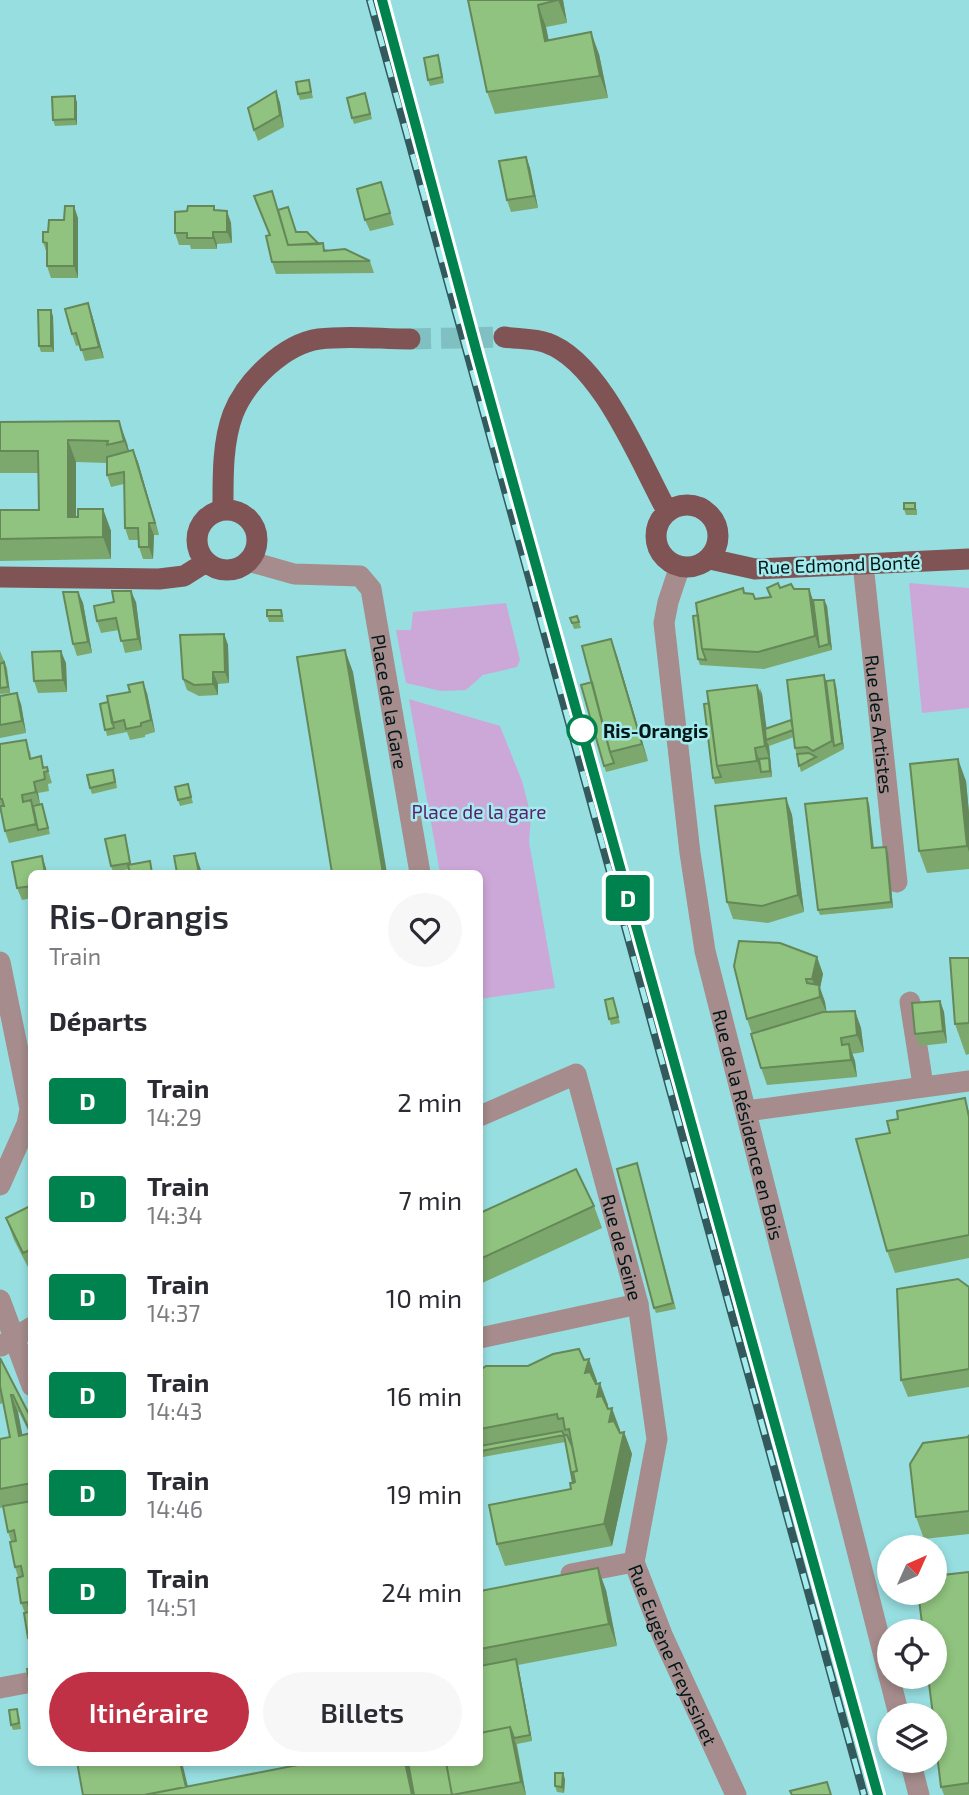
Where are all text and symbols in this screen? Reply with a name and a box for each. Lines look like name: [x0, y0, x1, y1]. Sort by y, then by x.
street label: Rue Edmond Bonté: [757, 550, 921, 578]
street label: Place de la Gare: [367, 632, 413, 771]
street label: Rue des Artistes: [861, 653, 899, 795]
marker: Ris-Orangis: [567, 715, 597, 745]
place label: Ris-Orangis: [603, 719, 708, 742]
park label: Place de la gare: [411, 800, 547, 823]
line badge: D: [605, 875, 651, 921]
text: D: [620, 883, 636, 912]
button: heart: [388, 893, 462, 967]
text: Ris-Orangis: [49, 896, 229, 936]
text: Train: [49, 942, 101, 970]
text: Départs: [49, 1005, 147, 1036]
street label: Rue de la Résidence en Bois: [709, 1007, 789, 1242]
text: Train: [147, 1072, 209, 1103]
text: D: [79, 1086, 96, 1115]
text: 2 min: [397, 1086, 462, 1117]
text: 14:29: [147, 1103, 202, 1131]
text: Train: [147, 1170, 209, 1201]
text: D: [79, 1184, 96, 1213]
text: 7 min: [399, 1184, 462, 1215]
street label: Rue de Seine: [597, 1191, 648, 1303]
text: 14:34: [147, 1201, 203, 1229]
text: Train: [147, 1268, 209, 1299]
text: D: [79, 1282, 96, 1311]
text: 10 min: [386, 1282, 462, 1313]
text: 14:37: [147, 1299, 200, 1327]
text: Train: [147, 1366, 209, 1397]
text: D: [79, 1380, 96, 1409]
text: 16 min: [387, 1380, 462, 1411]
text: 14:43: [147, 1397, 203, 1425]
text: Train: [147, 1464, 209, 1495]
text: D: [79, 1478, 96, 1507]
text: 19 min: [387, 1478, 462, 1509]
text: 14:46: [147, 1495, 203, 1523]
north arrow: [877, 1535, 947, 1605]
map controls: [877, 1535, 947, 1773]
street label: Rue Eugène Freyssinet: [624, 1561, 723, 1749]
text: Train: [147, 1562, 209, 1593]
text: D: [79, 1576, 96, 1605]
text: 24 min: [381, 1576, 462, 1607]
text: 14:51: [147, 1593, 197, 1621]
button: locate: [877, 1619, 947, 1689]
button: Itinéraire: [49, 1672, 249, 1752]
button: Billets: [263, 1672, 462, 1752]
button: layers: [877, 1703, 947, 1773]

